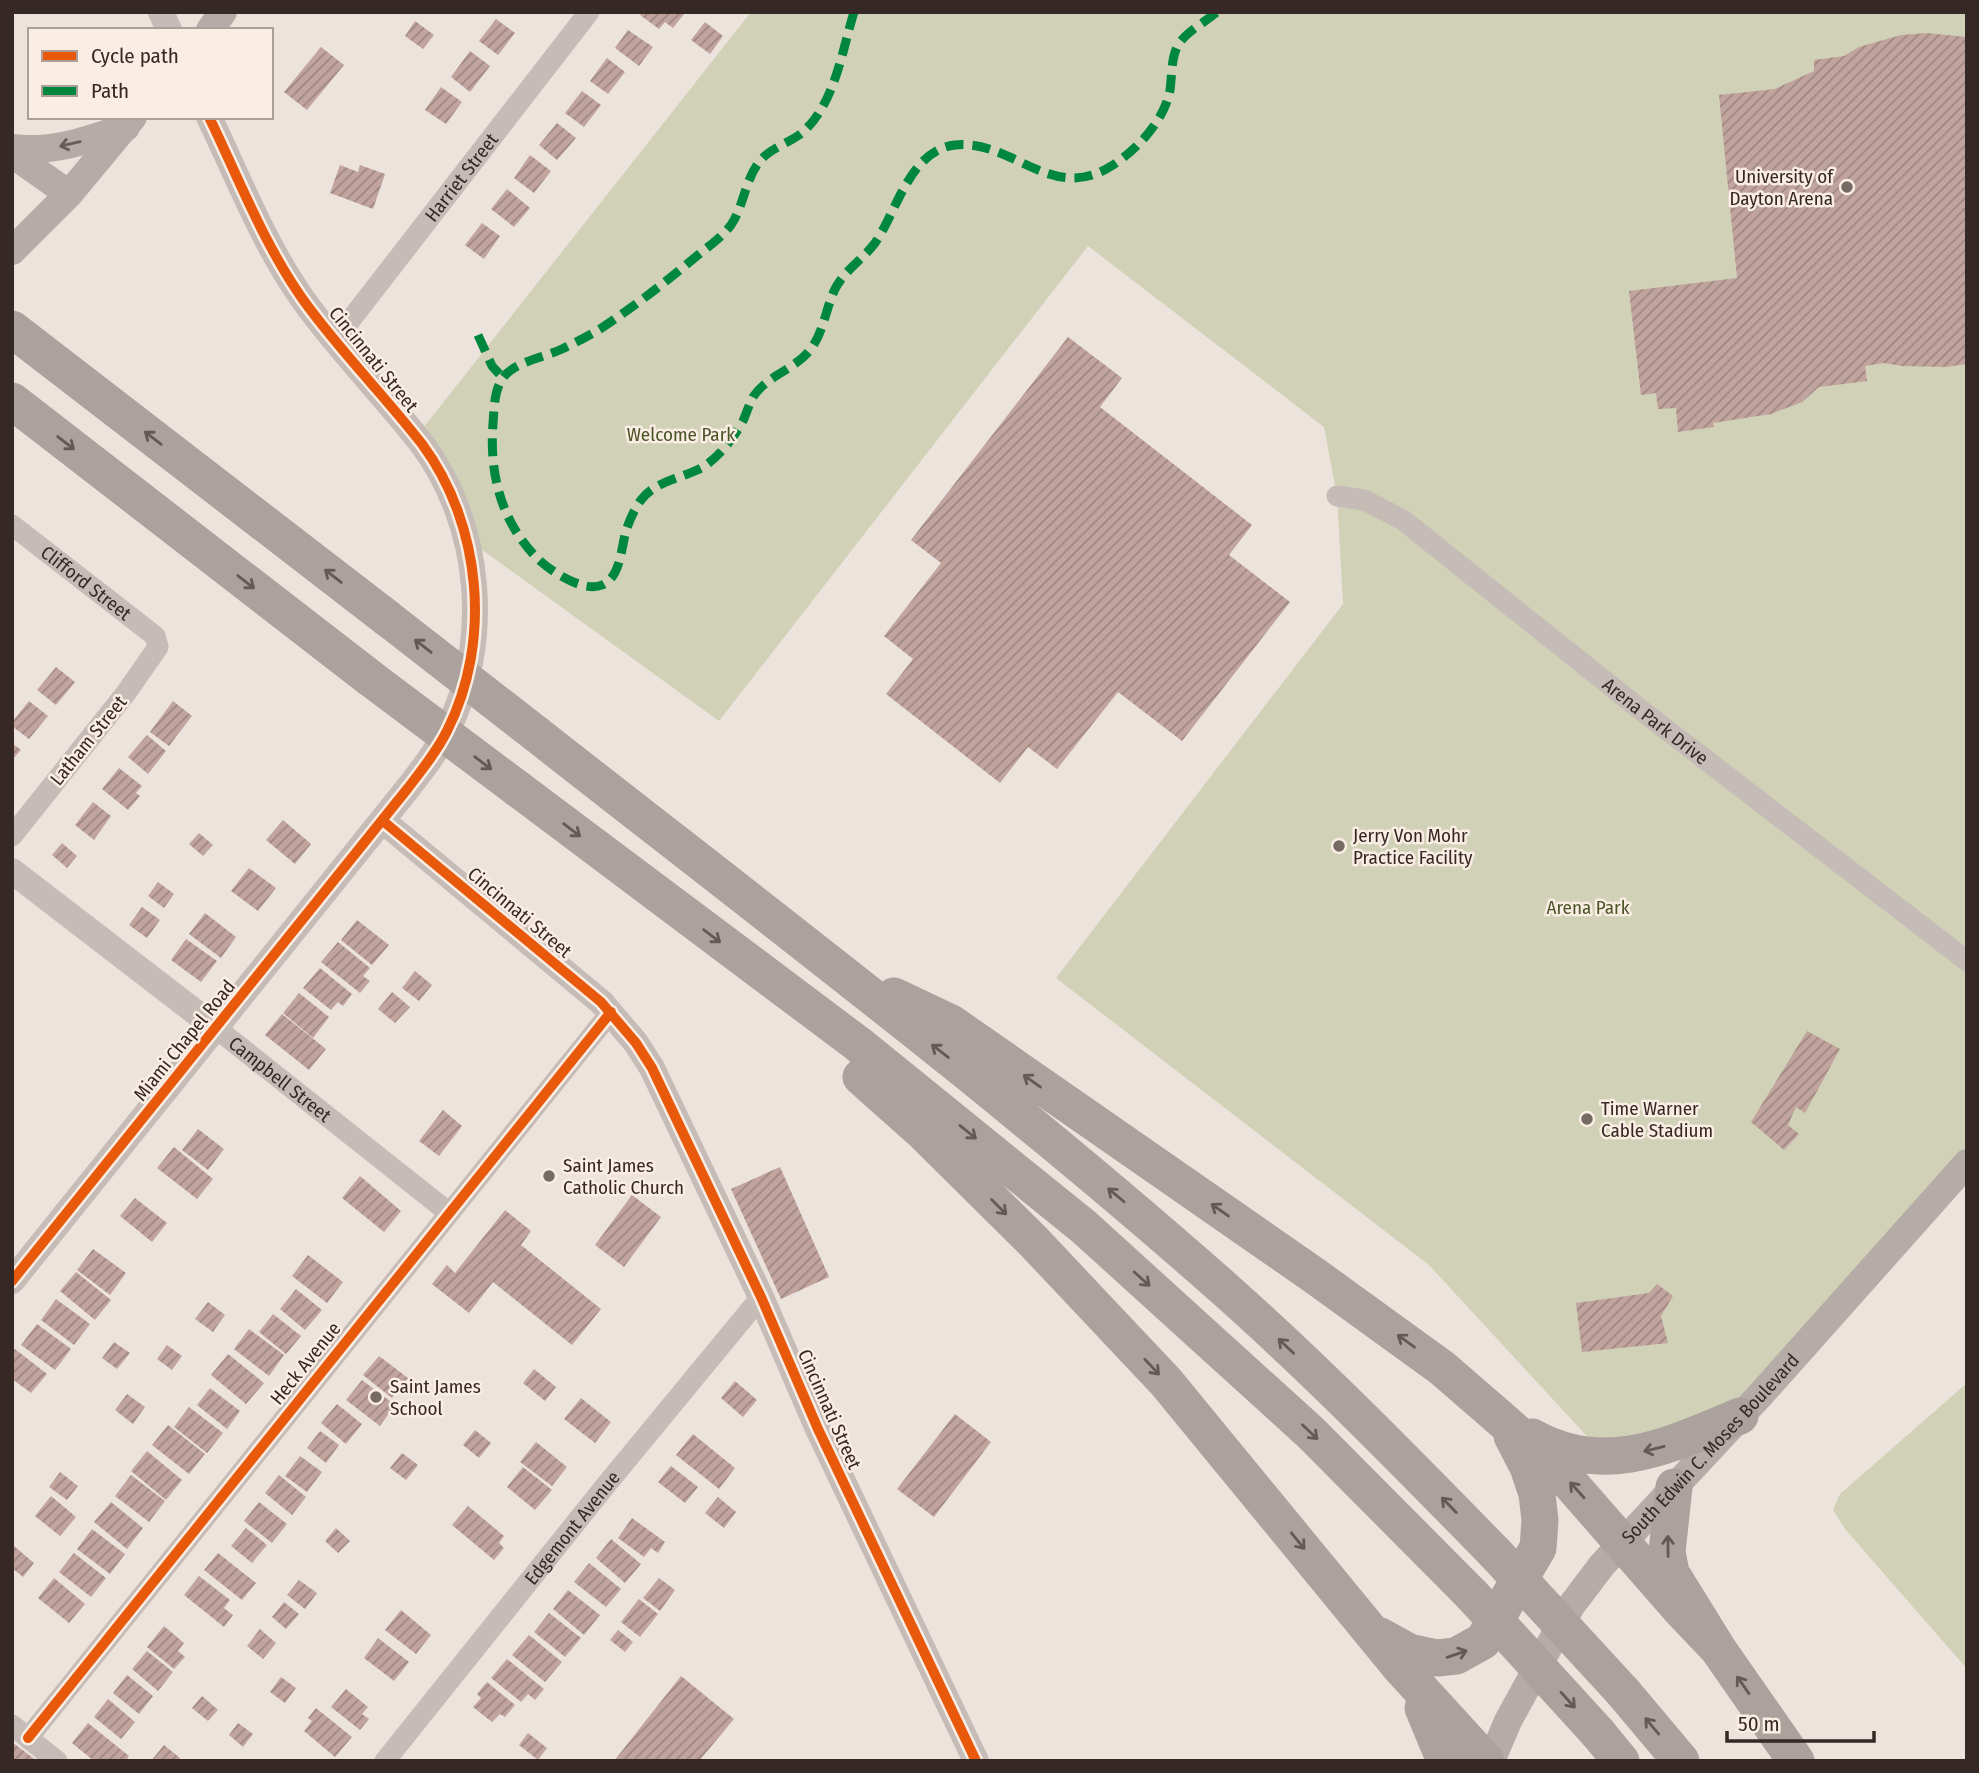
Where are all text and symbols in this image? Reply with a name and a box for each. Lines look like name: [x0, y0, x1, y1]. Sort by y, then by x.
legend: [28, 28, 273, 119]
text: Cycle path: [91, 43, 179, 69]
text: Path: [91, 78, 129, 104]
street label: Harriet Street: [420, 128, 503, 226]
one-way arrow: [59, 138, 82, 152]
place label: University of Dayton Arena: [1729, 165, 1834, 210]
marker: University of Dayton Arena: [1839, 179, 1855, 195]
street label: Cincinnati Street: [324, 302, 424, 417]
park label: Welcome Park: [627, 423, 735, 446]
one-way arrow: [145, 430, 163, 445]
one-way arrow: [57, 435, 75, 450]
street label: Clifford Street: [36, 541, 136, 626]
one-way arrow: [325, 569, 343, 584]
one-way arrow: [237, 574, 256, 589]
one-way arrow: [414, 638, 432, 653]
street label: Arena Park Drive: [1598, 673, 1713, 770]
street label: Latham Street: [45, 690, 132, 790]
one-way arrow: [474, 755, 492, 770]
one-way arrow: [563, 822, 582, 837]
place label: Jerry Von Mohr Practice Facility: [1353, 824, 1473, 869]
marker: Jerry Von Mohr Practice Facility: [1331, 838, 1347, 854]
street label: Cincinnati Street: [463, 862, 577, 963]
park label: Arena Park: [1546, 896, 1630, 919]
one-way arrow: [702, 929, 721, 943]
street label: Miami Chapel Road: [129, 975, 240, 1105]
street label: Campbell Street: [224, 1032, 336, 1127]
one-way arrow: [931, 1044, 950, 1059]
one-way arrow: [1023, 1074, 1042, 1088]
place label: Time Warner Cable Stadium: [1601, 1097, 1713, 1142]
marker: Time Warner Cable Stadium: [1579, 1111, 1595, 1127]
one-way arrow: [959, 1124, 977, 1140]
place label: Saint James Catholic Church: [563, 1154, 684, 1199]
marker: Saint James Catholic Church: [541, 1168, 557, 1184]
one-way arrow: [1107, 1187, 1125, 1203]
one-way arrow: [990, 1198, 1007, 1215]
one-way arrow: [1211, 1203, 1230, 1217]
one-way arrow: [1133, 1270, 1150, 1287]
street label: Heck Avenue: [265, 1317, 346, 1409]
one-way arrow: [1397, 1334, 1416, 1348]
one-way arrow: [1278, 1338, 1295, 1355]
street label: Cincinnati Street: [793, 1346, 867, 1473]
street label: South Edwin C. Moses Boulevard: [1617, 1349, 1804, 1549]
one-way arrow: [1144, 1358, 1161, 1375]
place label: Saint James School: [390, 1375, 481, 1420]
marker: Saint James School: [368, 1389, 384, 1405]
one-way arrow: [1301, 1424, 1318, 1441]
one-way arrow: [1643, 1443, 1666, 1456]
street label: Edgemont Avenue: [520, 1466, 625, 1589]
one-way arrow: [1569, 1481, 1585, 1499]
one-way arrow: [1440, 1497, 1457, 1514]
one-way arrow: [1290, 1532, 1306, 1550]
one-way arrow: [1661, 1535, 1675, 1558]
one-way arrow: [1446, 1647, 1468, 1659]
one-way arrow: [1736, 1676, 1751, 1695]
one-way arrow: [1560, 1691, 1576, 1709]
scale bar: [1727, 1700, 1874, 1744]
text: 50 m: [1738, 1711, 1780, 1737]
one-way arrow: [1644, 1718, 1660, 1736]

